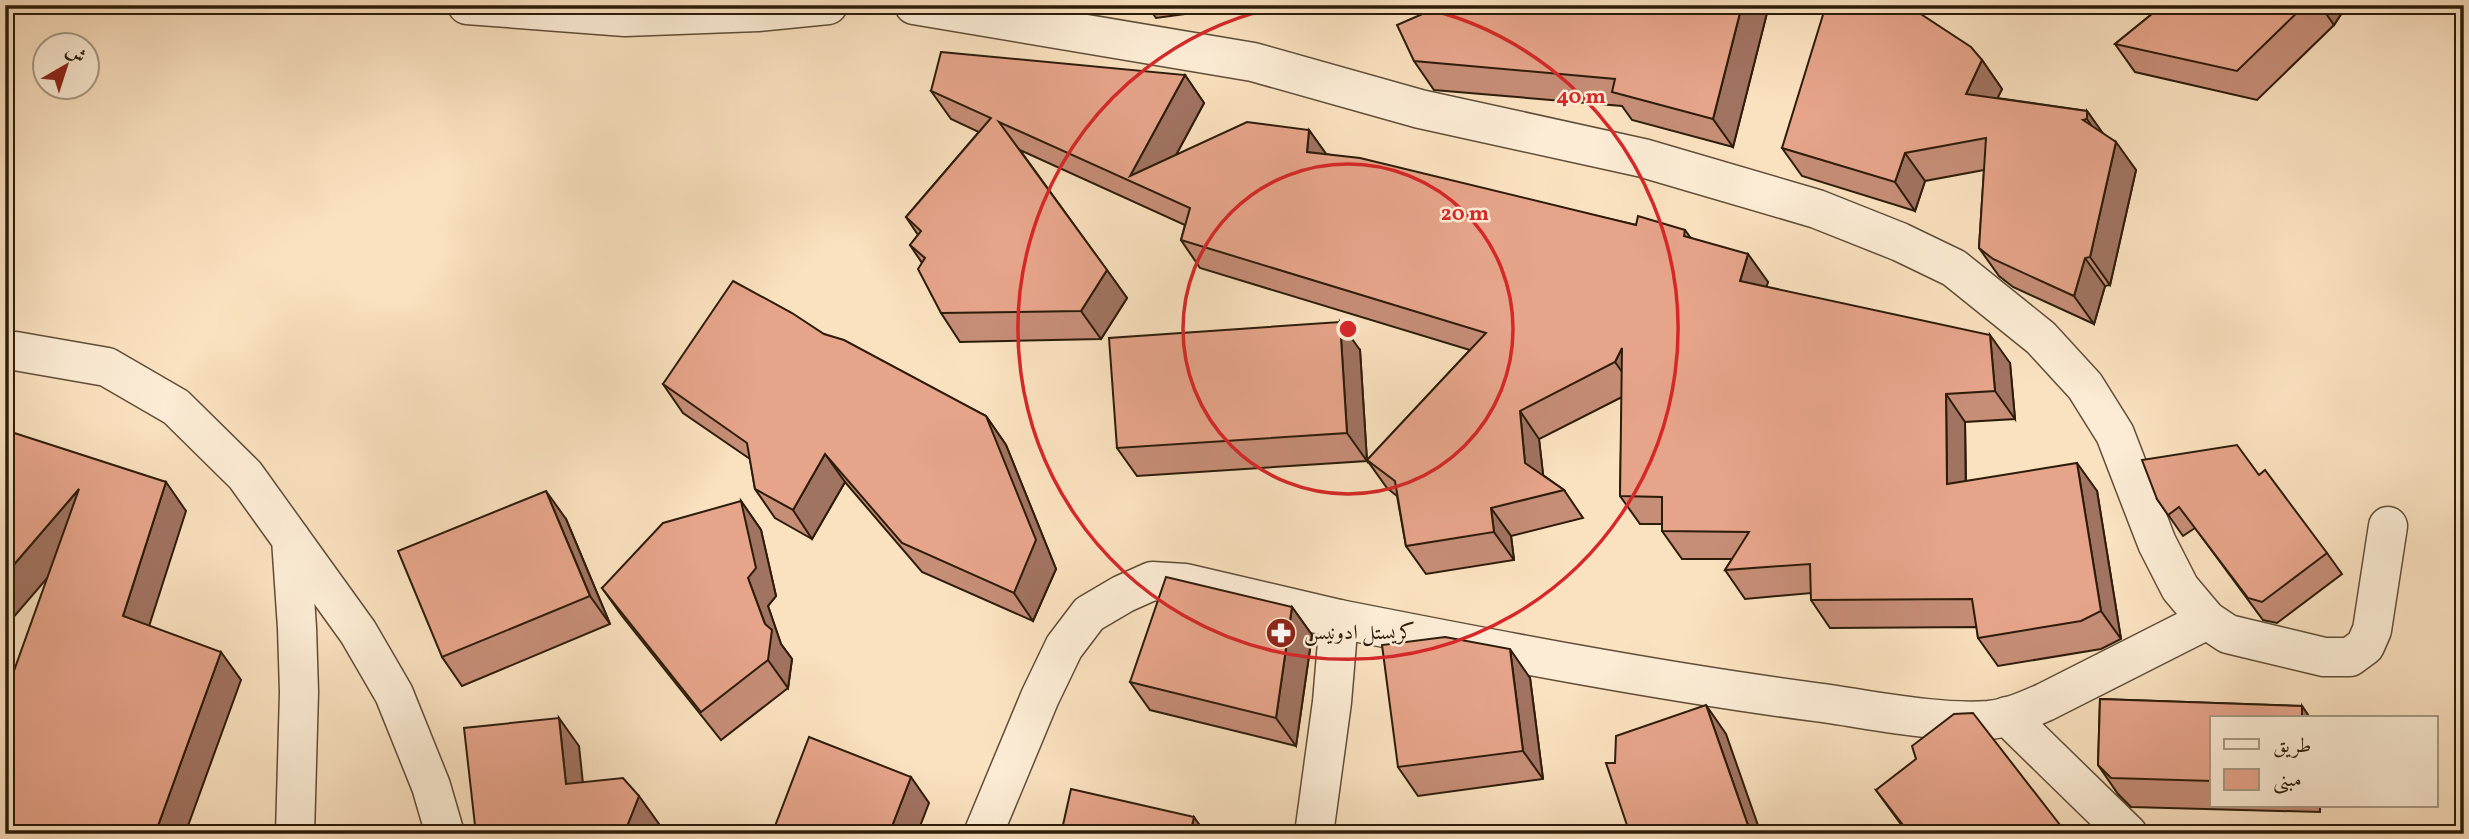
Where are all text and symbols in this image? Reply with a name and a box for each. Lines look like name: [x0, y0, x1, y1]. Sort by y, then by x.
north arrow: [32, 32, 102, 102]
text: ش: [60, 38, 91, 70]
text: 40 m: [1556, 83, 1606, 112]
text: 20 m: [1441, 200, 1489, 229]
centre of rings: [1336, 317, 1360, 341]
pharmacy icon: كريستل ادونيس: [1264, 616, 1298, 650]
place label: كريستل ادونيس: [1304, 619, 1415, 648]
legend: [2210, 716, 2438, 808]
text: طريق: [2273, 732, 2311, 761]
text: مبنى: [2273, 766, 2302, 795]

